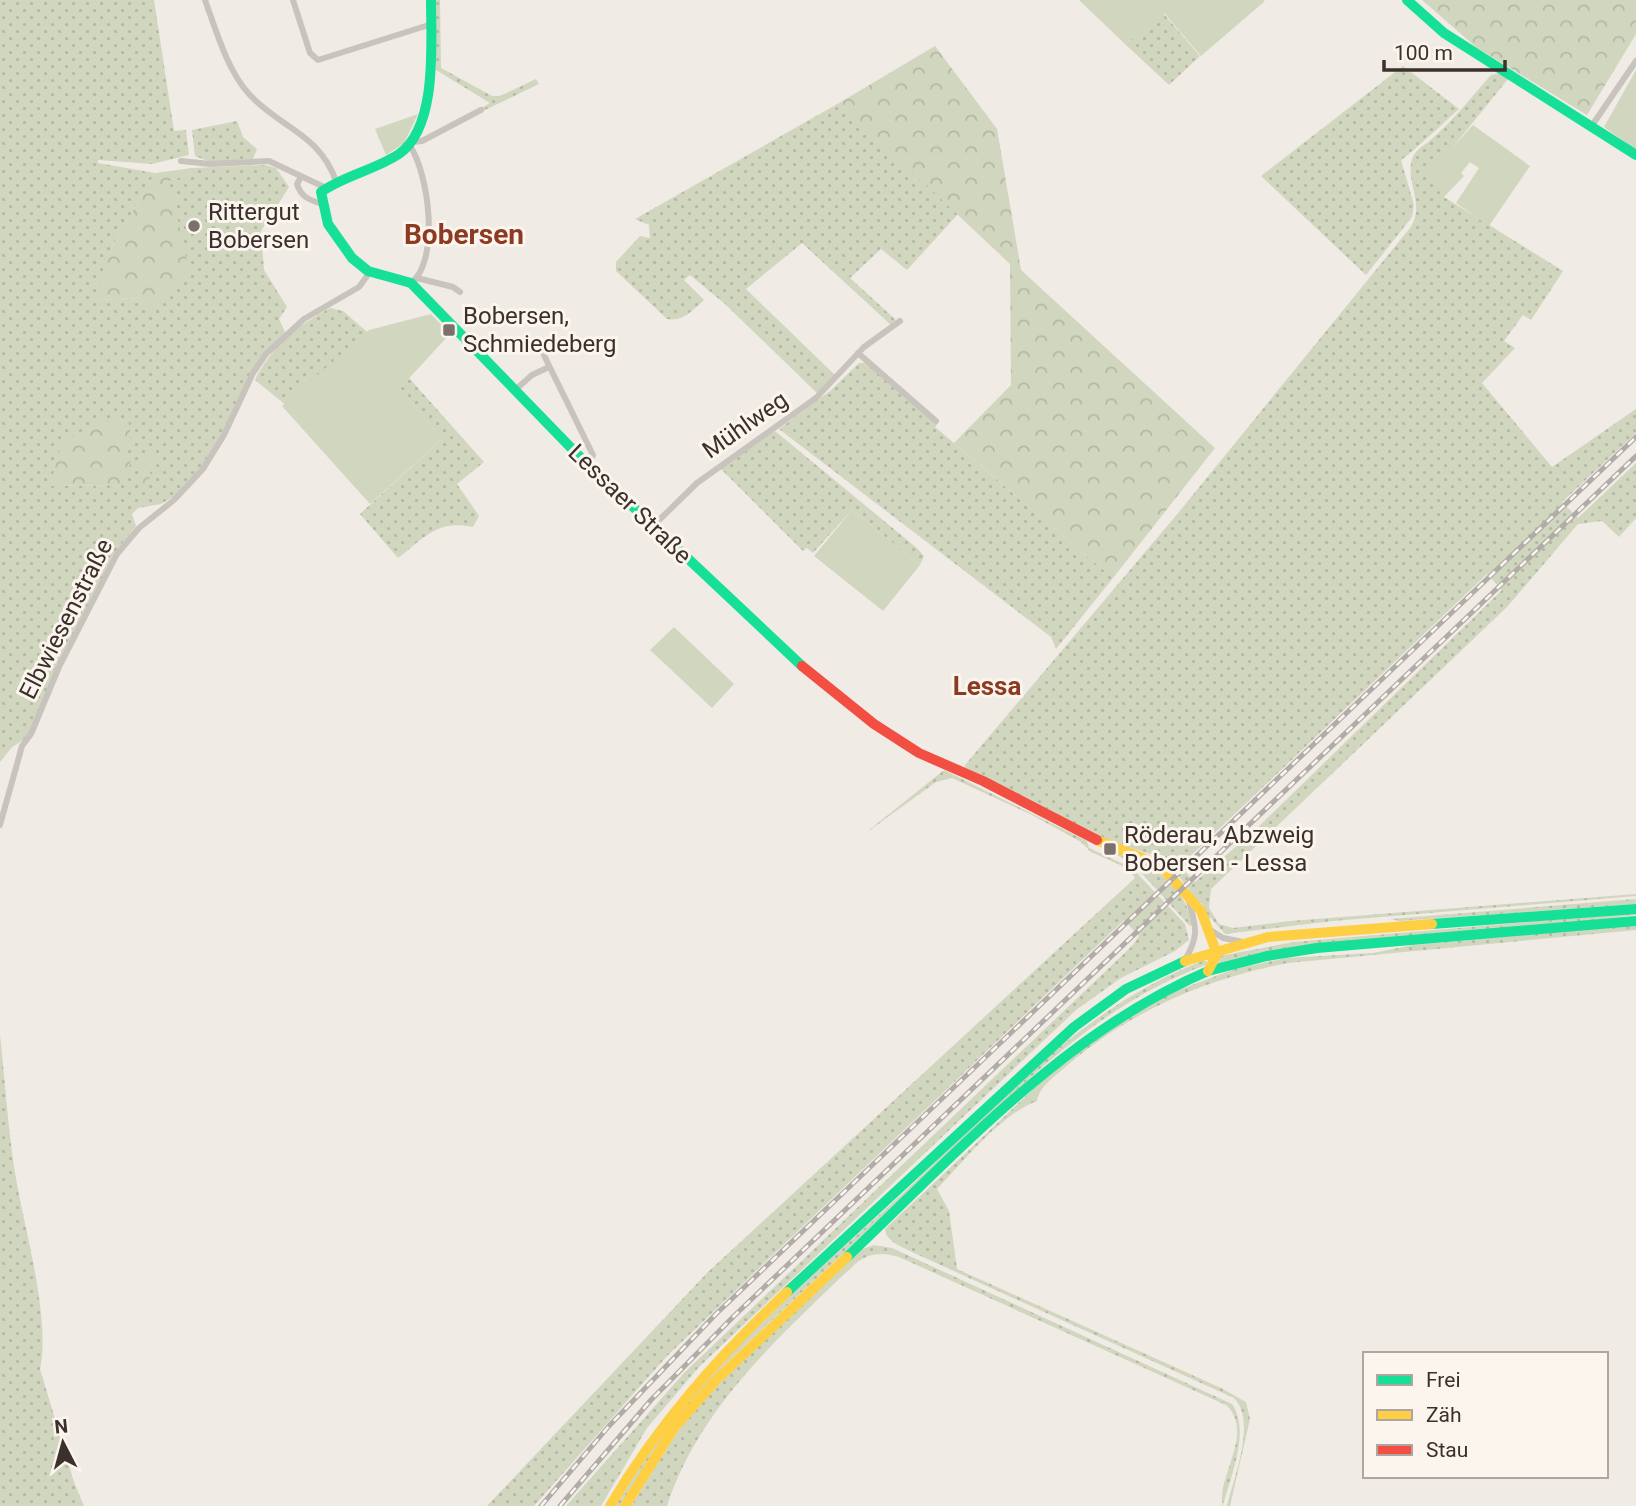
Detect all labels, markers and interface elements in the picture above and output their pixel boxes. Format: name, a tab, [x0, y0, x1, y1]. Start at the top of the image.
scale bar	[1384, 28, 1505, 72]
text: 100 m	[1394, 41, 1453, 65]
place label: Rittergut Bobersen	[208, 198, 309, 254]
marker: Rittergut Bobersen	[186, 218, 202, 234]
district label: Bobersen	[404, 218, 524, 251]
place label: Bobersen, Schmiedeberg	[463, 302, 617, 358]
marker: Bobersen, Schmiedeberg	[441, 322, 457, 338]
street label: Mühlweg	[697, 386, 793, 464]
street label: Lessaer Straße	[563, 438, 697, 570]
street label: Elbwiesenstraße	[14, 534, 118, 704]
district label: Lessa	[953, 671, 1021, 701]
place label: Röderau, Abzweig Bobersen - Lessa	[1124, 821, 1314, 877]
marker: Röderau, Abzweig Bobersen - Lessa	[1102, 841, 1118, 857]
legend	[1363, 1352, 1608, 1478]
text: Frei	[1426, 1368, 1461, 1392]
text: Zäh	[1426, 1403, 1462, 1427]
north arrow	[28, 1408, 98, 1478]
text: N	[53, 1414, 69, 1439]
text: Stau	[1426, 1438, 1468, 1462]

